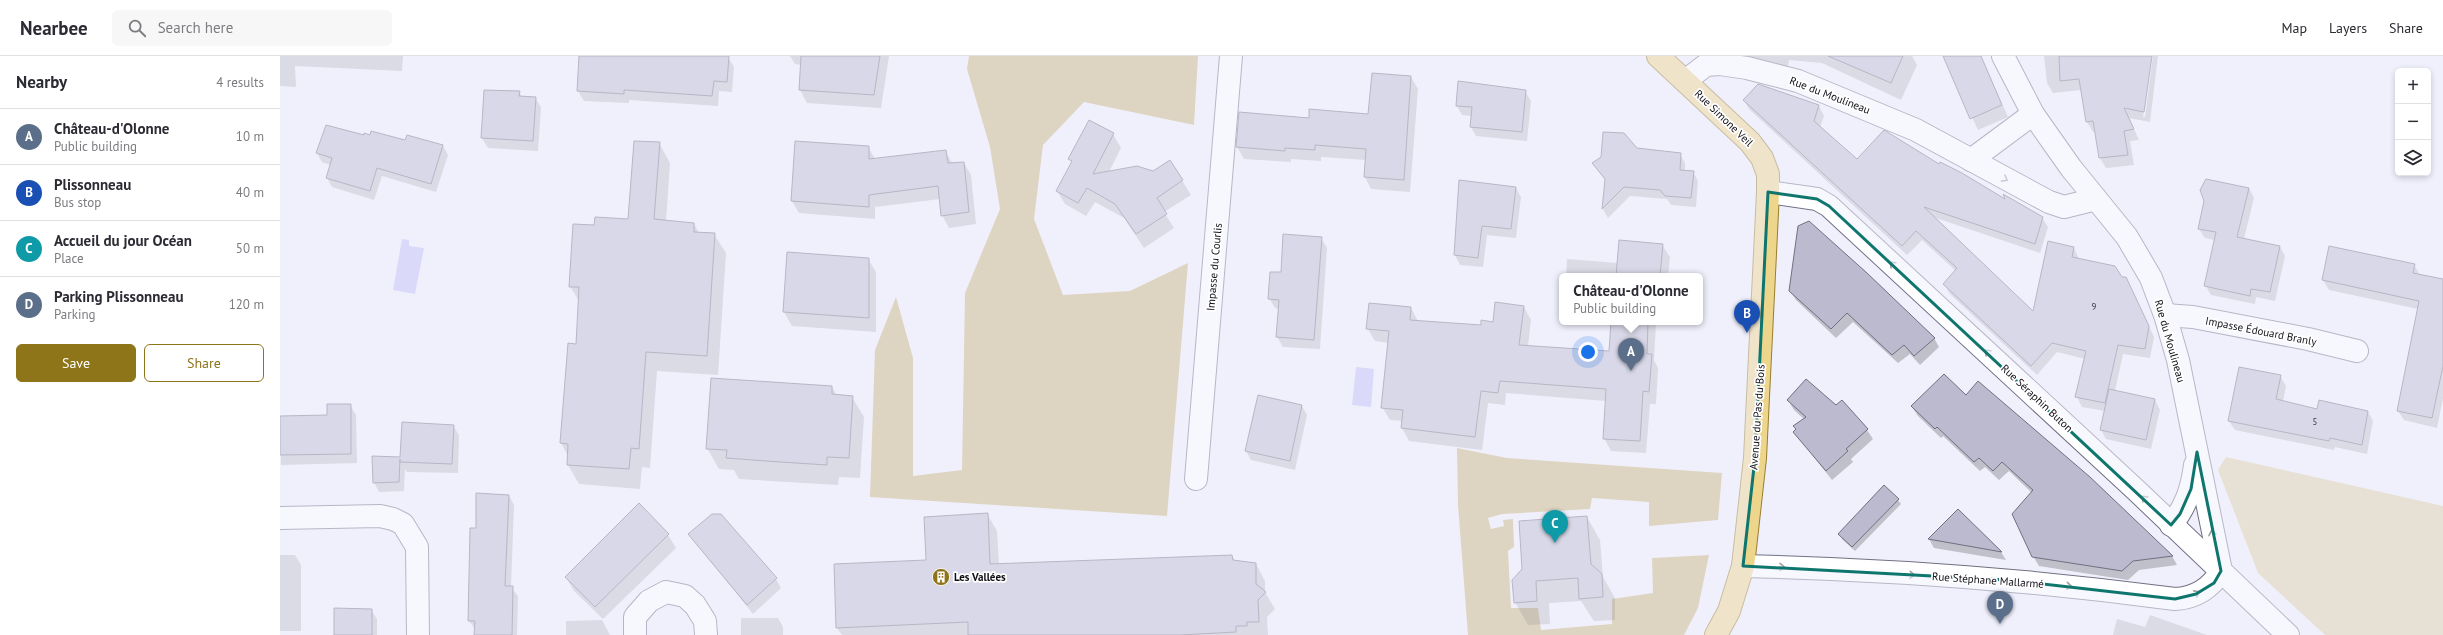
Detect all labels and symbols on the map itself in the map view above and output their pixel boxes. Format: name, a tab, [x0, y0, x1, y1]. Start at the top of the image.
street label: Rue du Moulineau	[1788, 73, 1872, 117]
street label: Rue Simone Veil	[1692, 87, 1757, 150]
one-way arrow	[2001, 175, 2008, 182]
street label: Impasse du Courlis	[1203, 222, 1225, 312]
one-way arrow	[1889, 262, 1896, 269]
street label: Rue du Moulineau	[2152, 298, 2189, 384]
pin: B	[1734, 300, 1760, 333]
house number: 9	[2092, 301, 2097, 312]
street label: Impasse Édouard Branly	[2204, 313, 2319, 349]
pin: A	[1618, 338, 1644, 371]
your location	[1578, 342, 1598, 362]
one-way arrow	[1984, 349, 1992, 357]
street label: Rue Séraphin Buton	[1998, 361, 2076, 435]
street label: Avenue du Pas du Bois	[1746, 364, 1768, 470]
house number: 5	[2313, 416, 2318, 427]
one-way arrow	[2141, 495, 2149, 503]
pin: C	[1542, 510, 1568, 543]
one-way arrow	[2208, 530, 2217, 536]
one-way arrow	[1779, 563, 1785, 571]
building icon: Les Vallées	[931, 567, 951, 587]
street label: Rue Stéphane Mallarmé	[1932, 569, 2045, 591]
place label: Les Vallées	[954, 570, 1006, 584]
one-way arrow	[1909, 570, 1915, 579]
one-way arrow	[2066, 581, 2072, 590]
one-way arrow	[2193, 590, 2200, 598]
pin: D	[1987, 591, 2013, 624]

